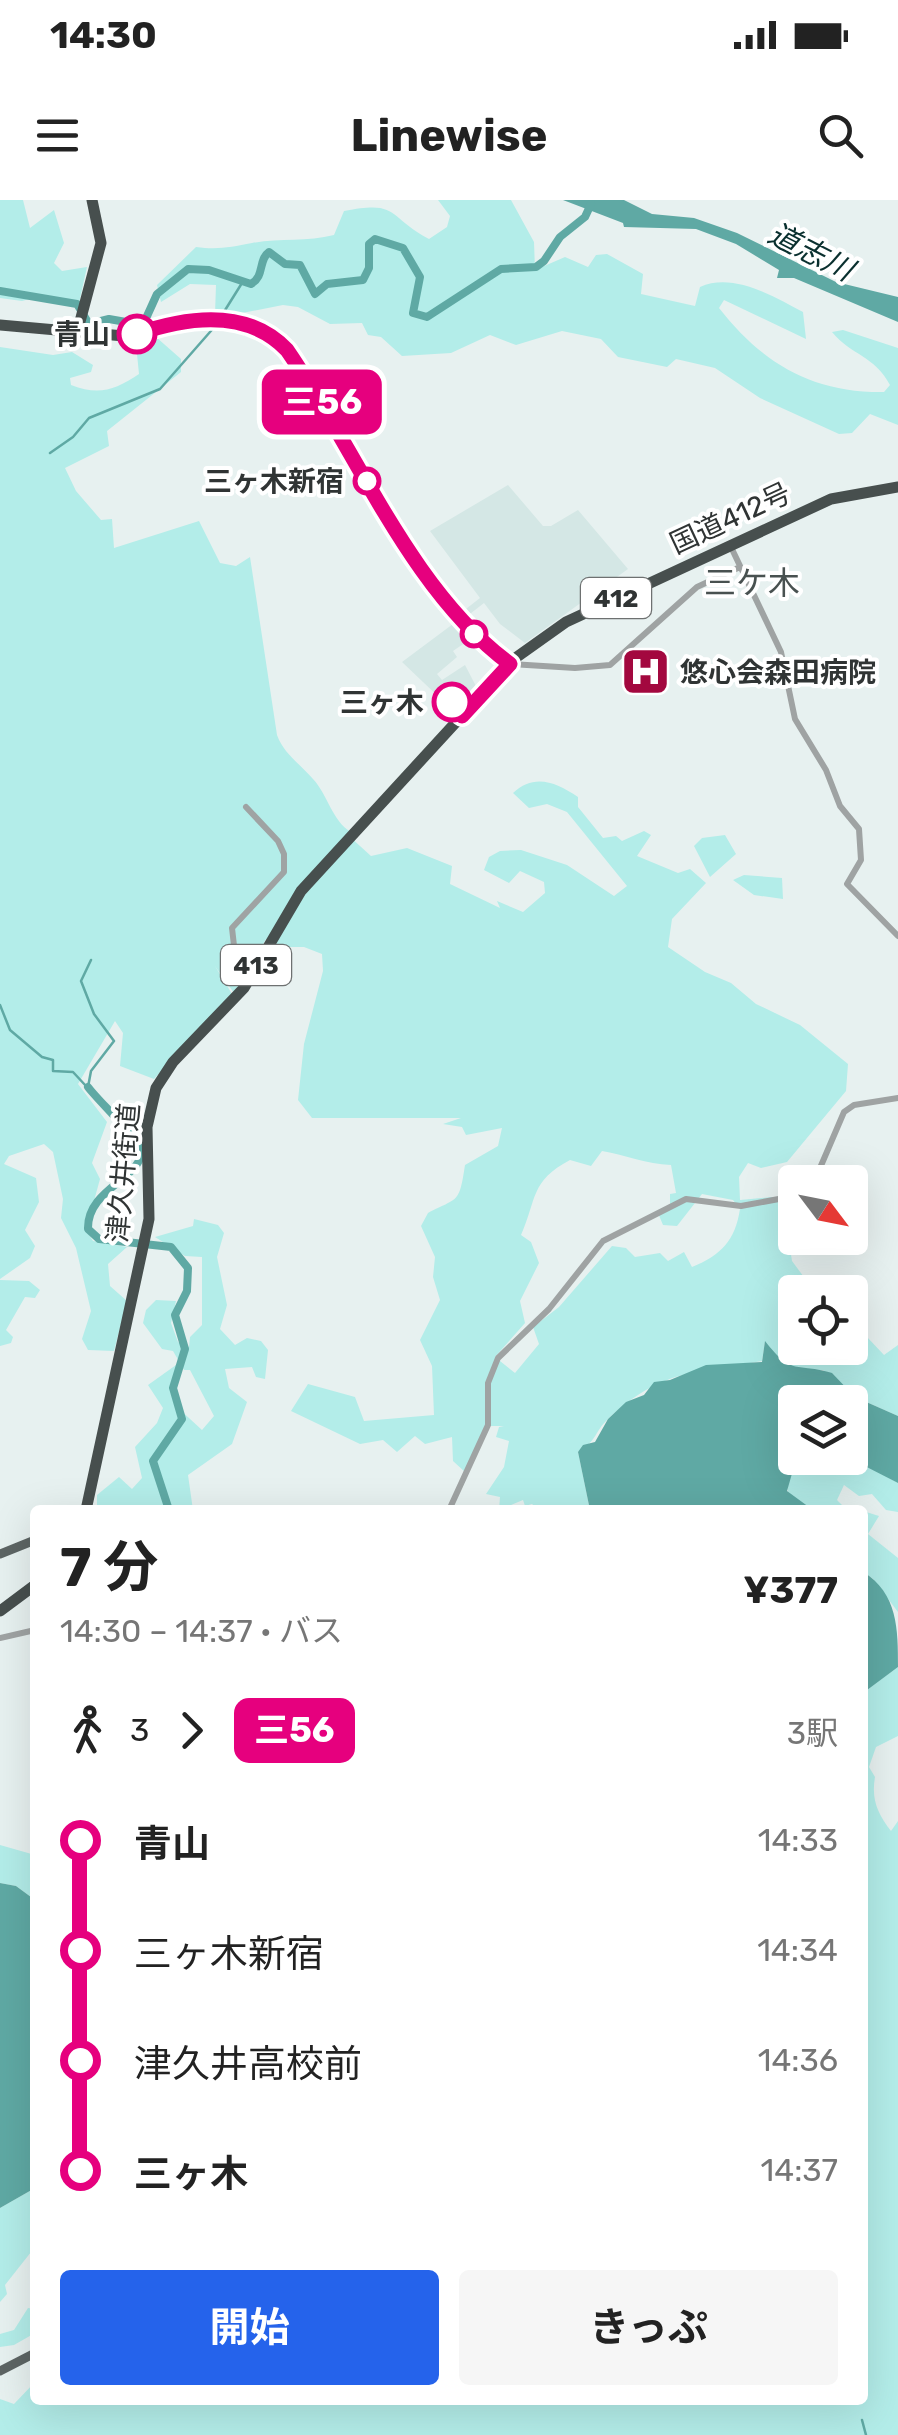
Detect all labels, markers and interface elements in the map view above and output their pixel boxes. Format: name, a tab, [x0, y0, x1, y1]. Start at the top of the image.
text: 14:30	[50, 12, 157, 58]
icon: menu	[30, 108, 85, 163]
icon: search	[813, 108, 868, 163]
text: Linewise	[351, 109, 547, 162]
water label: 道志川	[763, 216, 862, 290]
marker: 青山	[118, 315, 156, 353]
place label: 青山	[54, 318, 110, 351]
line badge: 三56	[264, 370, 380, 434]
text: 三56	[282, 381, 362, 423]
place label: 三ヶ木新宿	[204, 465, 344, 498]
marker: 三ヶ木新宿	[354, 468, 380, 494]
street label: 国道412号	[665, 476, 796, 561]
district label: 三ケ木	[704, 564, 800, 602]
road number: 412	[581, 578, 651, 618]
unlabelled marker	[461, 621, 487, 647]
hospital icon: 悠心会森田病院	[619, 646, 671, 698]
place label: 悠心会森田病院	[680, 656, 876, 689]
marker: 三ヶ木	[433, 683, 471, 721]
place label: 三ヶ木	[340, 686, 424, 719]
road number: 413	[221, 945, 291, 985]
street label: 津久井街道	[101, 1102, 146, 1244]
north arrow	[778, 1165, 868, 1255]
map controls	[778, 1165, 868, 1475]
button: locate	[778, 1275, 868, 1365]
button: layers	[778, 1385, 868, 1475]
text: 7 分	[60, 1535, 158, 1600]
text: ¥377	[743, 1567, 838, 1613]
text: 14:30 – 14:37 · バス	[60, 1612, 343, 1650]
icon: walk	[60, 1703, 115, 1758]
icon: forward	[164, 1703, 219, 1758]
text: 三56	[254, 1709, 335, 1751]
text: 3	[130, 1711, 149, 1749]
text: 3駅	[787, 1714, 838, 1752]
text: 青山	[134, 1821, 210, 1867]
text: 14:33	[758, 1821, 838, 1859]
text: 三ヶ木新宿	[134, 1931, 324, 1977]
text: 14:34	[757, 1931, 838, 1969]
text: 津久井高校前	[134, 2041, 362, 2087]
text: 14:36	[758, 2041, 838, 2079]
text: 三ヶ木	[134, 2151, 248, 2197]
text: 14:37	[761, 2151, 838, 2189]
button: 開始	[60, 2270, 439, 2385]
button: きっぷ	[459, 2270, 838, 2385]

